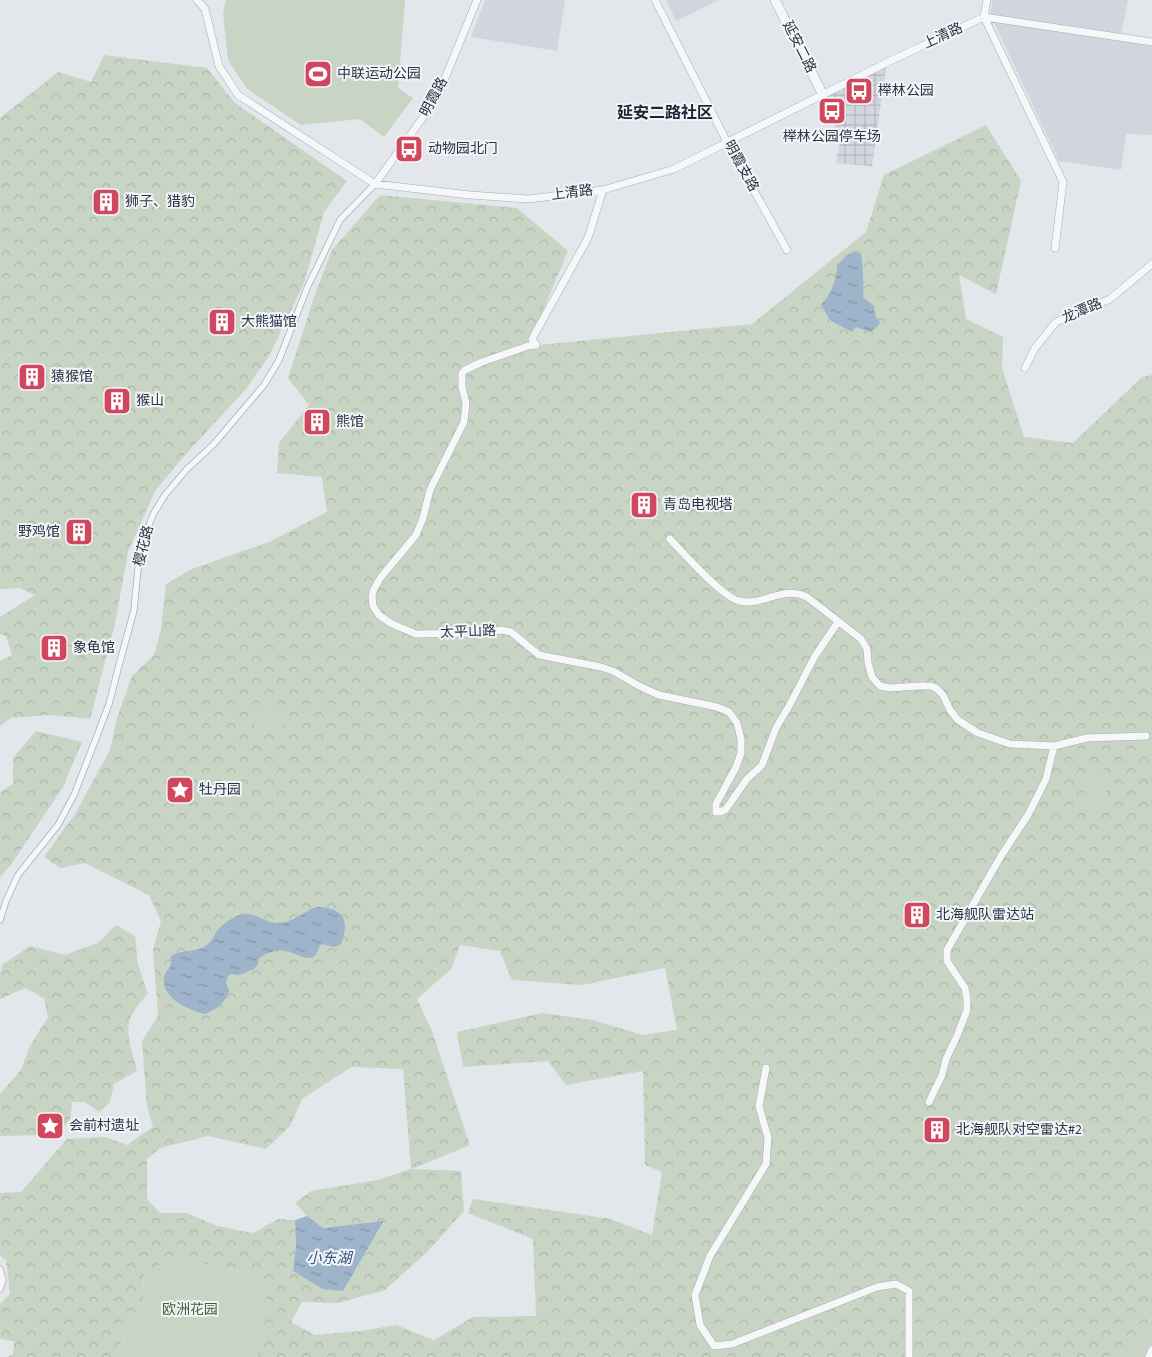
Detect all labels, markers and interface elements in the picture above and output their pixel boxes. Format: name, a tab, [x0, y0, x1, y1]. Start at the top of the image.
street label: 延安二路	[777, 18, 821, 76]
street label: 上清路	[920, 18, 966, 54]
sports icon: 中联运动公园	[303, 59, 333, 89]
place label: 中联运动公园	[337, 64, 421, 84]
street label: 明霞路	[415, 74, 453, 120]
bus stop icon: 榉林公园	[844, 76, 874, 106]
place label: 榉林公园	[878, 81, 934, 101]
bus stop icon: 榉林公园停车场	[817, 96, 847, 126]
district label: 延安二路社区	[617, 102, 713, 124]
place label: 榉林公园停车场	[783, 127, 881, 147]
bus stop icon: 动物园北门	[394, 134, 424, 164]
street label: 明霞支路	[719, 137, 763, 195]
place label: 动物园北门	[428, 139, 498, 159]
street label: 上清路	[550, 181, 594, 205]
building icon: 狮子、猎豹	[91, 187, 121, 217]
place label: 狮子、猎豹	[125, 192, 195, 212]
street label: 龙潭路	[1059, 294, 1105, 328]
building icon: 大熊猫馆	[207, 307, 237, 337]
place label: 大熊猫馆	[241, 312, 297, 332]
building icon: 猿猴馆	[17, 362, 47, 392]
place label: 猿猴馆	[51, 367, 93, 387]
building icon: 猴山	[102, 386, 132, 416]
place label: 猴山	[136, 391, 164, 411]
building icon: 熊馆	[302, 407, 332, 437]
place label: 熊馆	[336, 412, 364, 432]
building icon: 青岛电视塔	[629, 490, 659, 520]
place label: 青岛电视塔	[663, 495, 733, 515]
building icon: 野鸡馆	[64, 517, 94, 547]
place label: 野鸡馆	[18, 522, 60, 542]
street label: 樱花路	[129, 523, 159, 569]
street label: 太平山路	[440, 621, 496, 643]
building icon: 象龟馆	[39, 633, 69, 663]
place label: 象龟馆	[73, 638, 115, 658]
place icon: 牡丹园	[165, 775, 195, 805]
place label: 牡丹园	[199, 780, 241, 800]
building icon: 北海舰队雷达站	[902, 900, 932, 930]
place label: 北海舰队雷达站	[936, 905, 1034, 925]
place icon: 会前村遗址	[35, 1111, 65, 1141]
building icon: 北海舰队对空雷达#2	[922, 1115, 952, 1145]
place label: 会前村遗址	[69, 1116, 139, 1136]
place label: 北海舰队对空雷达#2	[956, 1120, 1082, 1140]
water label: 小东湖	[306, 1248, 353, 1269]
park label: 欧洲花园	[162, 1300, 218, 1320]

